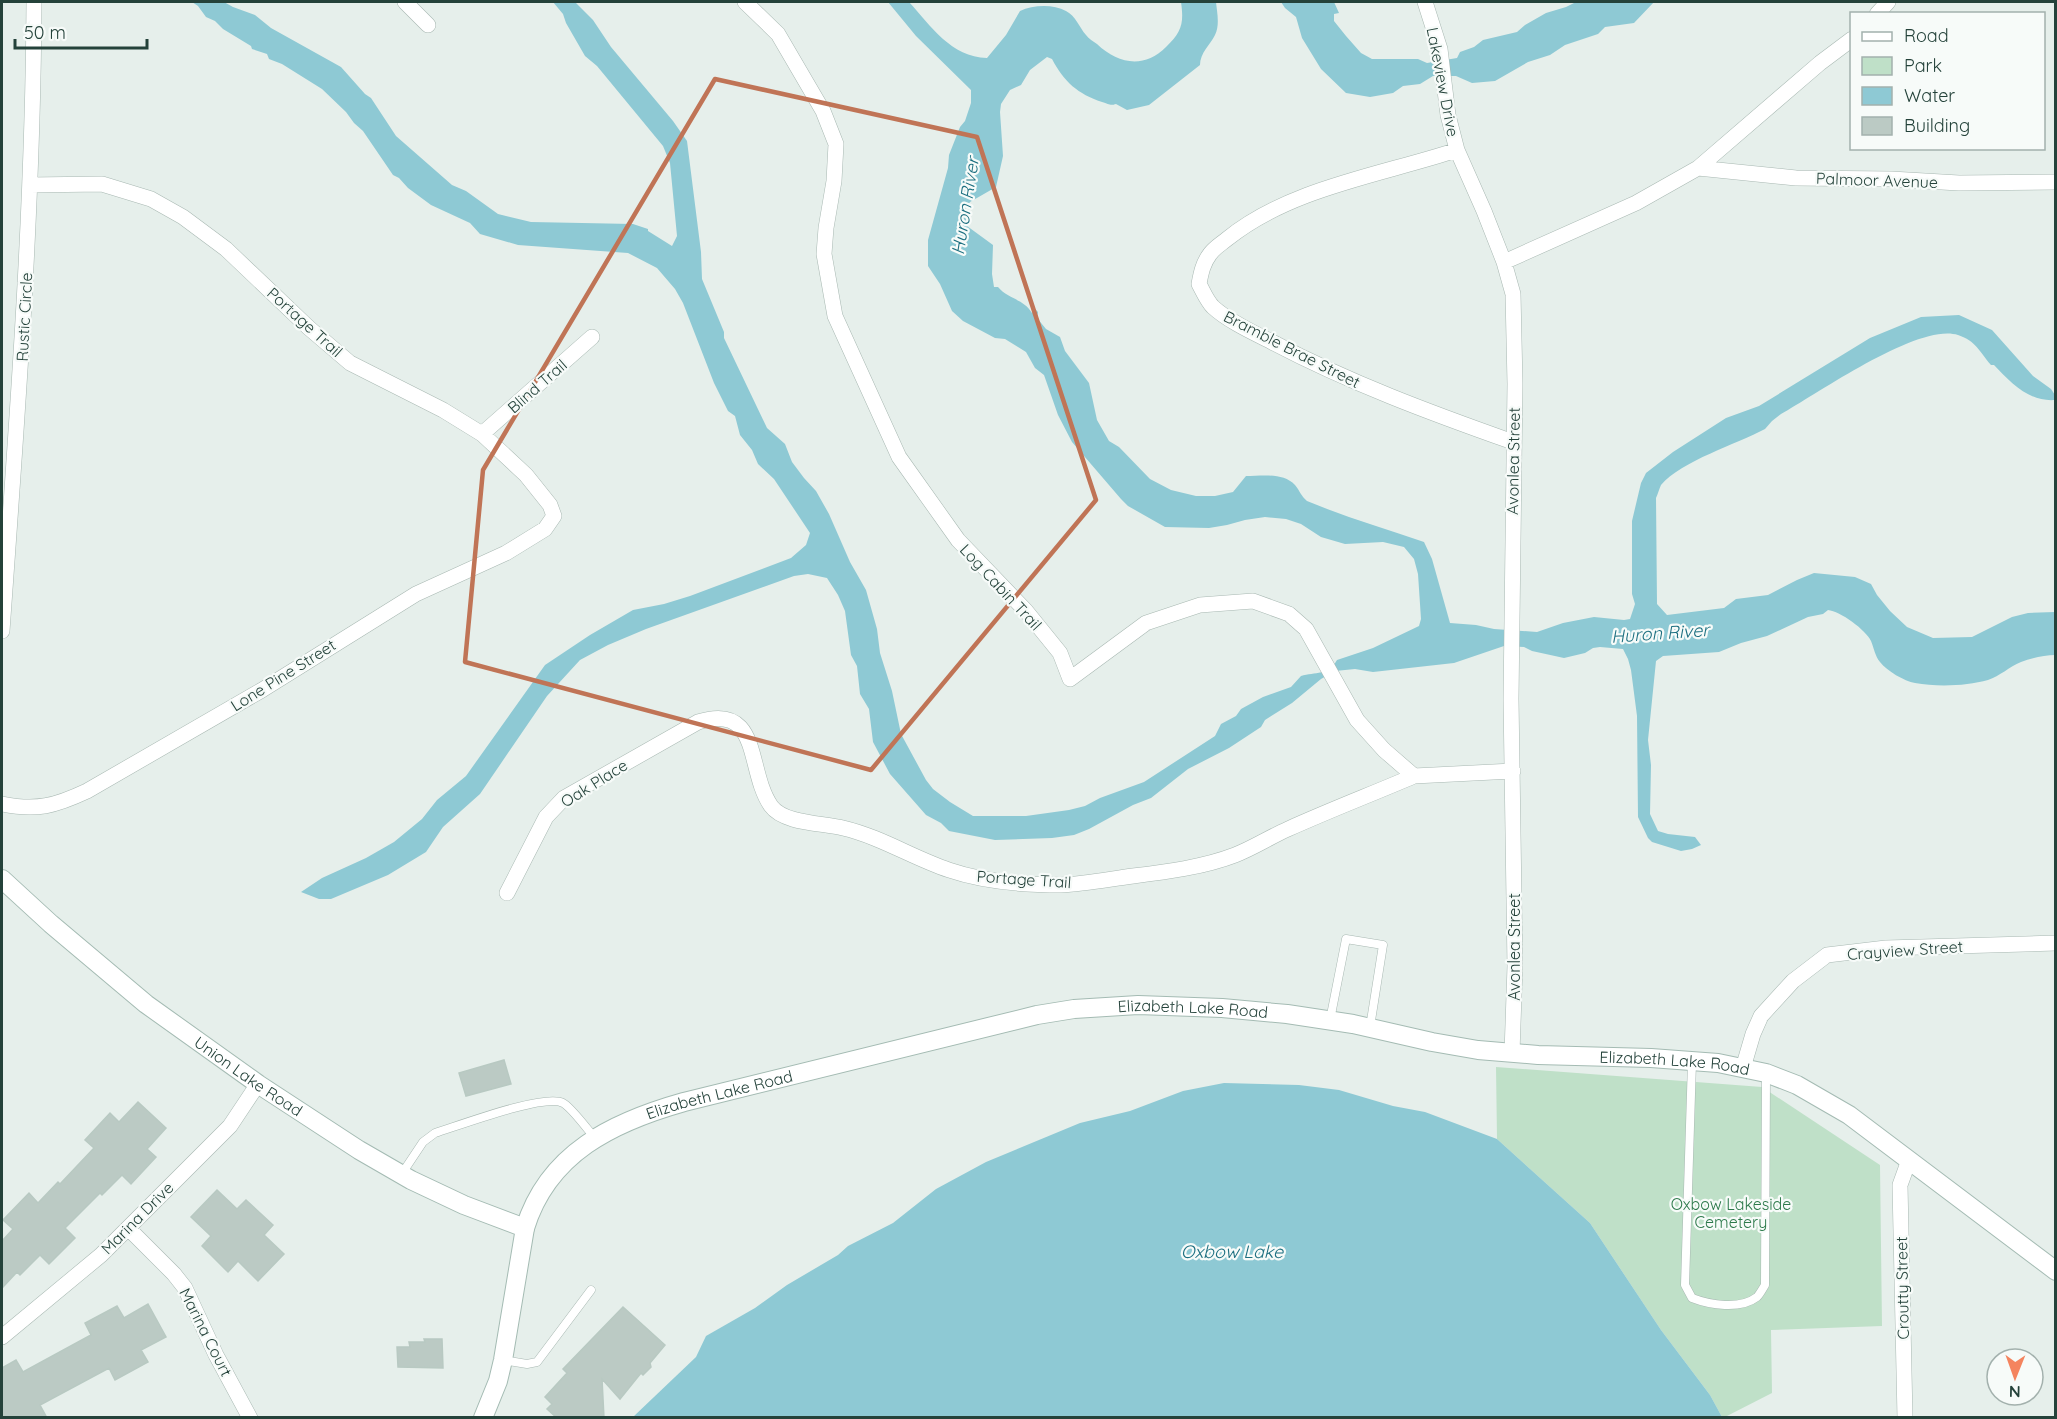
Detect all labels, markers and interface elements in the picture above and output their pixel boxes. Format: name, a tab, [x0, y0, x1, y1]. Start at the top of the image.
scale bar	[15, 12, 147, 50]
legend	[1850, 12, 2045, 150]
text: 50 m	[24, 21, 66, 44]
text: Road	[1904, 24, 1949, 47]
street label: Lakeview Drive	[1423, 26, 1463, 138]
text: Park	[1904, 54, 1942, 77]
text: Water	[1904, 84, 1955, 107]
text: Building	[1904, 114, 1970, 137]
water label: Huron River	[946, 154, 984, 256]
street label: Palmoor Avenue	[1816, 168, 1938, 192]
street label: Rustic Circle	[12, 272, 36, 362]
street label: Portage Trail	[263, 283, 347, 361]
street label: Bramble Brae Street	[1220, 306, 1364, 392]
street label: Blind Trail	[503, 355, 571, 417]
street label: Avonlea Street	[1502, 407, 1524, 515]
street label: Log Cabin Trail	[956, 540, 1046, 634]
water label: Huron River	[1610, 618, 1712, 648]
street label: Lone Pine Street	[227, 635, 339, 715]
street label: Oak Place	[557, 755, 631, 811]
street label: Portage Trail	[976, 866, 1072, 892]
street label: Avonlea Street	[1504, 893, 1524, 1001]
street label: Crayview Street	[1846, 936, 1964, 964]
street label: Elizabeth Lake Road	[1117, 995, 1269, 1022]
street label: Union Lake Road	[190, 1032, 306, 1120]
street label: Elizabeth Lake Road	[1599, 1047, 1751, 1079]
street label: Elizabeth Lake Road	[643, 1066, 795, 1123]
street label: Marina Drive	[97, 1178, 177, 1258]
park label: Oxbow Lakeside Cemetery	[1671, 1194, 1791, 1232]
street label: Croutty Street	[1891, 1236, 1913, 1340]
water label: Oxbow Lake	[1181, 1240, 1284, 1263]
street label: Marina Court	[175, 1284, 237, 1380]
north arrow	[1985, 1347, 2045, 1407]
text: N	[2009, 1382, 2021, 1402]

